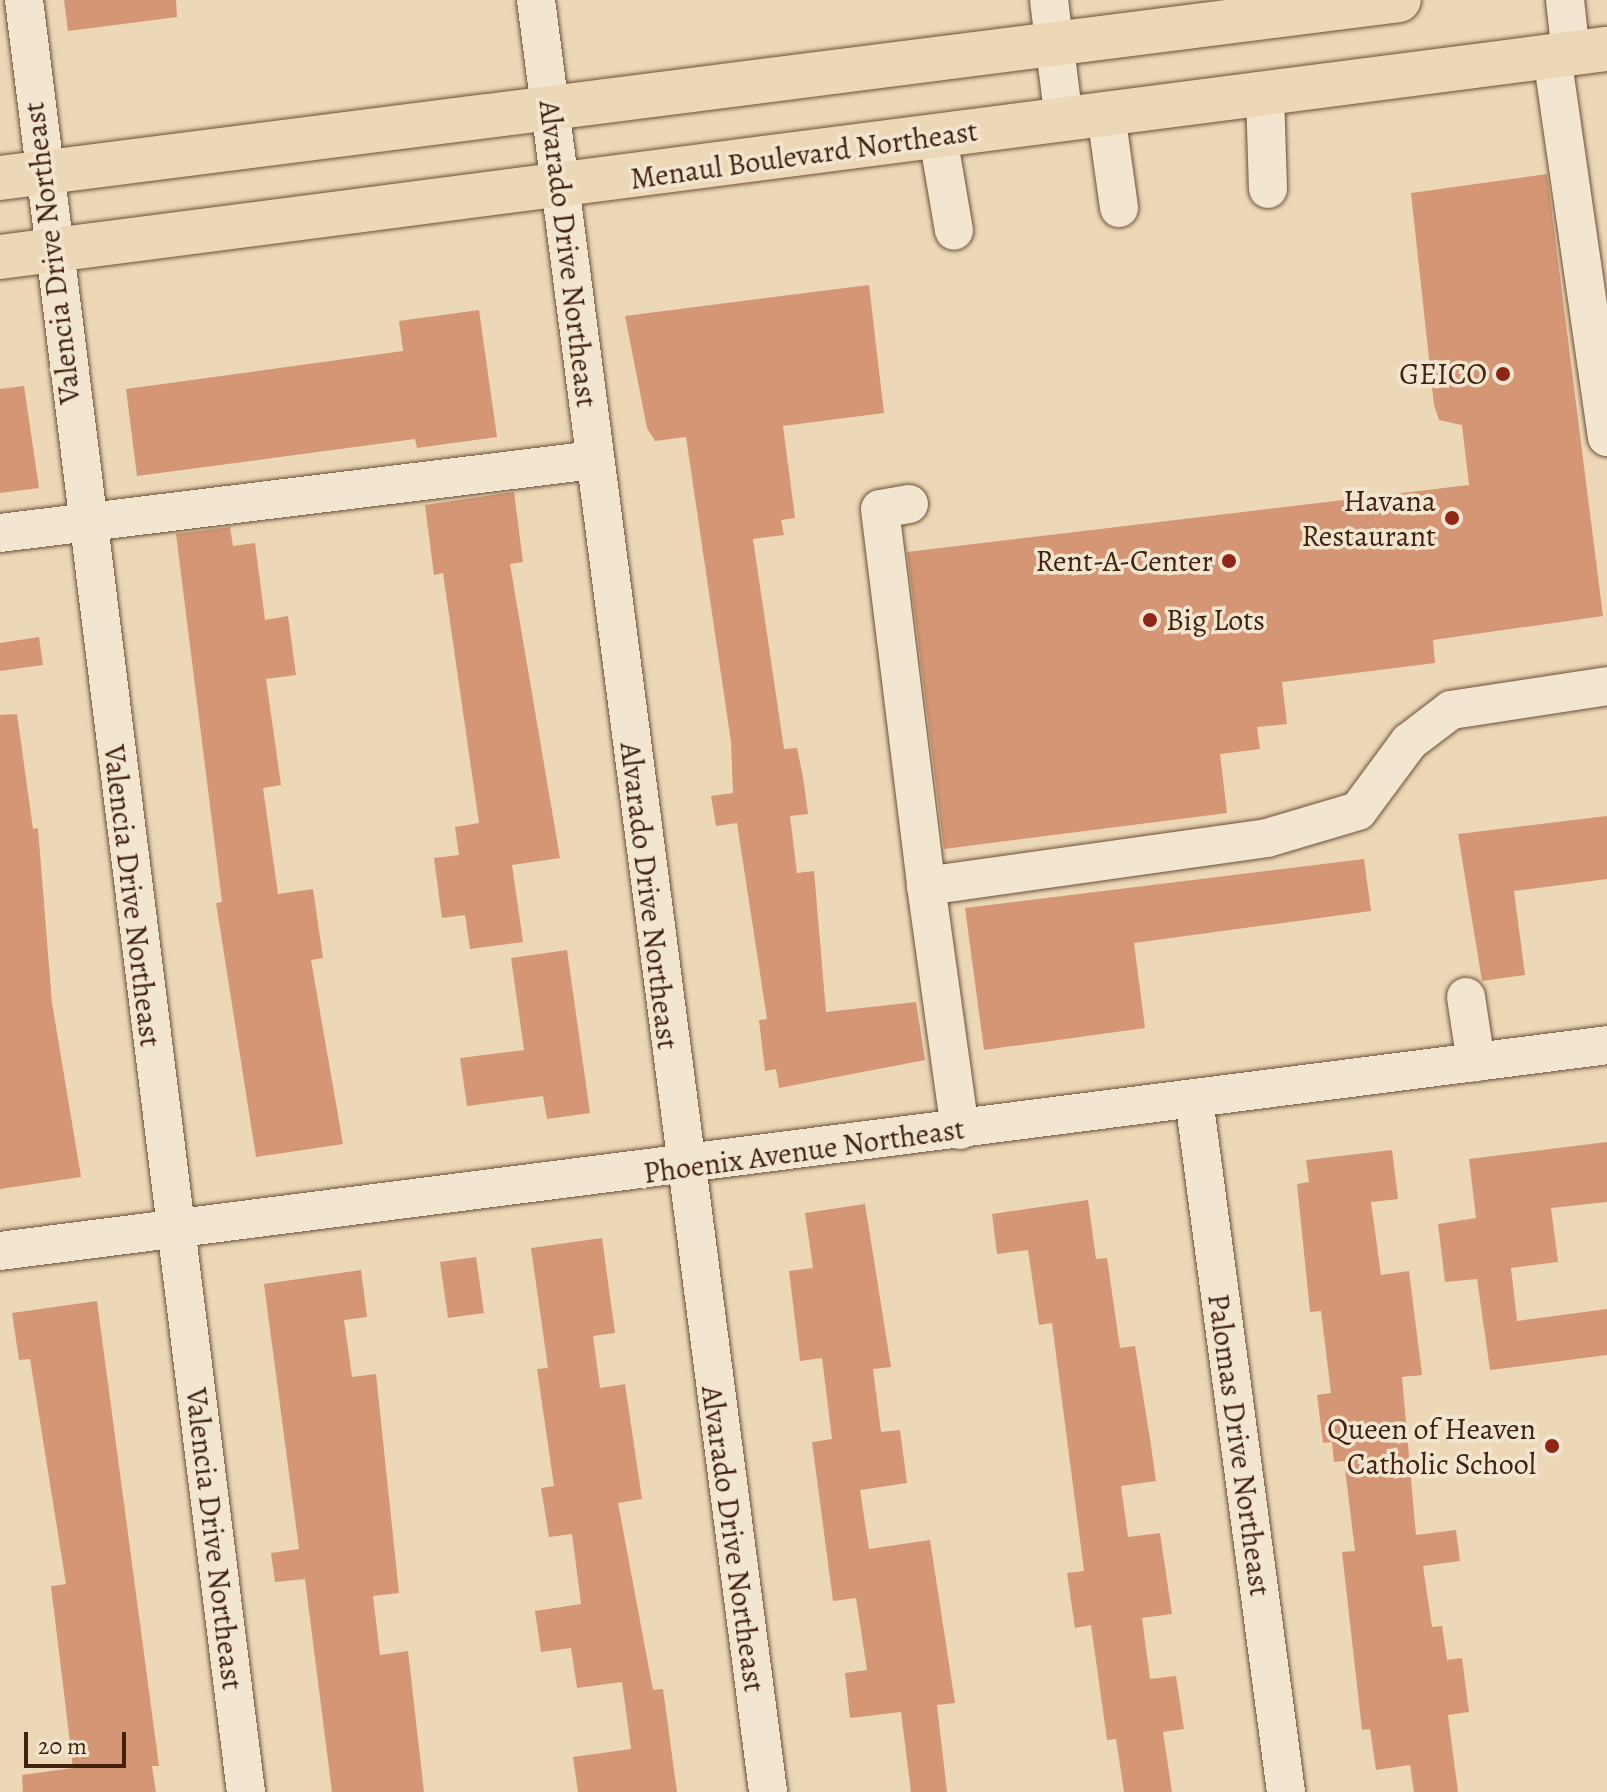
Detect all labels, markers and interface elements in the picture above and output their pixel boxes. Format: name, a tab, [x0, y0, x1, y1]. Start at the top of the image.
street label: Alvarado Drive Northeast	[531, 98, 605, 410]
street label: Valencia Drive Northeast	[16, 100, 88, 406]
street label: Menaul Boulevard Northeast	[628, 113, 980, 197]
place label: GEICO	[1399, 356, 1487, 392]
marker: GEICO	[1494, 365, 1512, 383]
place label: Havana Restaurant	[1301, 483, 1436, 554]
marker: Havana Restaurant	[1443, 509, 1461, 527]
place label: Rent-A-Center	[1036, 543, 1213, 579]
marker: Rent-A-Center	[1220, 552, 1238, 570]
place label: Big Lots	[1166, 602, 1265, 638]
marker: Big Lots	[1141, 611, 1159, 629]
street label: Alvarado Drive Northeast	[612, 740, 686, 1052]
street label: Valencia Drive Northeast	[96, 743, 168, 1049]
street label: Phoenix Avenue Northeast	[641, 1111, 967, 1191]
street label: Palomas Drive Northeast	[1200, 1291, 1278, 1599]
street label: Alvarado Drive Northeast	[694, 1383, 772, 1695]
street label: Valencia Drive Northeast	[178, 1386, 250, 1692]
place label: Queen of Heaven Catholic School	[1327, 1411, 1536, 1482]
marker: Queen of Heaven Catholic School	[1543, 1437, 1561, 1455]
scale bar	[28, 1716, 130, 1766]
text: 20 m	[38, 1730, 87, 1762]

